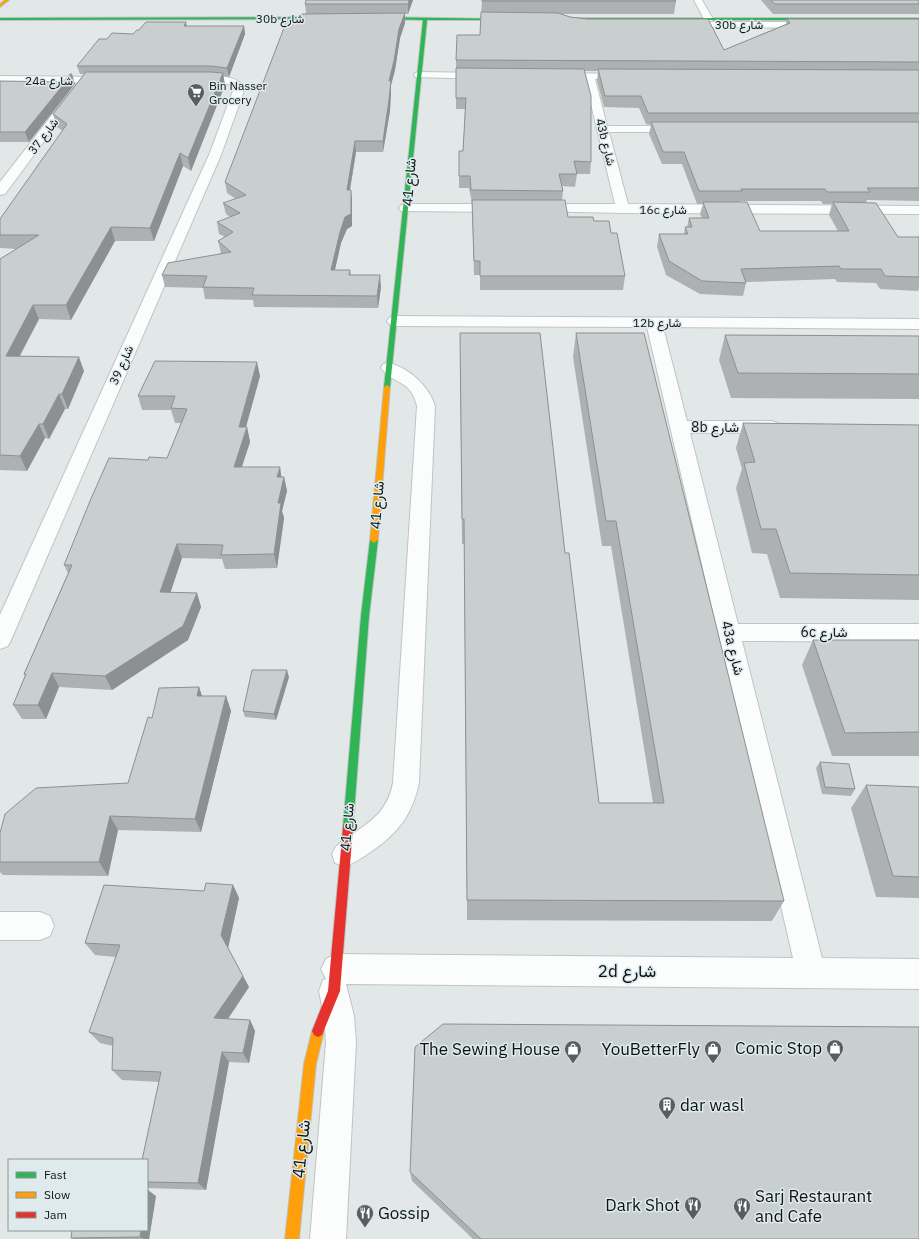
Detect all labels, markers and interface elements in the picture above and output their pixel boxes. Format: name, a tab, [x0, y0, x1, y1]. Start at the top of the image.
street label: 30b شارع	[256, 11, 304, 28]
street label: 30b شارع	[715, 17, 763, 34]
street label: 24a شارع	[25, 73, 73, 90]
place label: Bin Nasser Grocery	[209, 78, 268, 107]
supermarket icon: Bin Nasser Grocery	[186, 82, 206, 107]
street label: شارع 37	[25, 115, 63, 158]
street label: 43b شارع	[591, 117, 619, 168]
street label: شارع 41	[398, 157, 422, 207]
street label: 16c شارع	[639, 202, 687, 219]
street label: 12b شارع	[633, 315, 681, 332]
street label: شارع 39	[106, 343, 138, 388]
street label: 8b شارع	[691, 418, 739, 438]
street label: شارع 41	[366, 480, 390, 530]
street label: 43a شارع	[716, 619, 748, 678]
street label: 6c شارع	[801, 623, 847, 643]
street label: شارع 41	[336, 802, 360, 852]
street label: 2d شارع	[598, 960, 656, 983]
place label: Comic Stop	[735, 1037, 822, 1059]
place label: The Sewing House	[419, 1038, 560, 1060]
place label: YouBetterFly	[601, 1038, 701, 1060]
shop icon: Comic Stop	[825, 1038, 845, 1063]
shop icon: The Sewing House	[563, 1039, 583, 1064]
shop icon: YouBetterFly	[703, 1039, 723, 1064]
place label: dar wasl	[680, 1094, 744, 1116]
building icon: dar wasl	[657, 1095, 677, 1120]
street label: شارع 41	[287, 1119, 316, 1179]
legend	[8, 1159, 148, 1231]
text: Fast	[44, 1167, 67, 1182]
place label: Sarj Restaurant and Cafe	[755, 1185, 872, 1227]
text: Slow	[44, 1187, 70, 1202]
place label: Dark Shot	[605, 1194, 680, 1216]
restaurant icon: Dark Shot	[683, 1195, 703, 1220]
restaurant icon: Sarj Restaurant and Cafe	[732, 1196, 752, 1221]
place label: Gossip	[378, 1202, 430, 1224]
restaurant icon: Gossip	[355, 1203, 375, 1228]
text: Jam	[44, 1207, 67, 1222]

